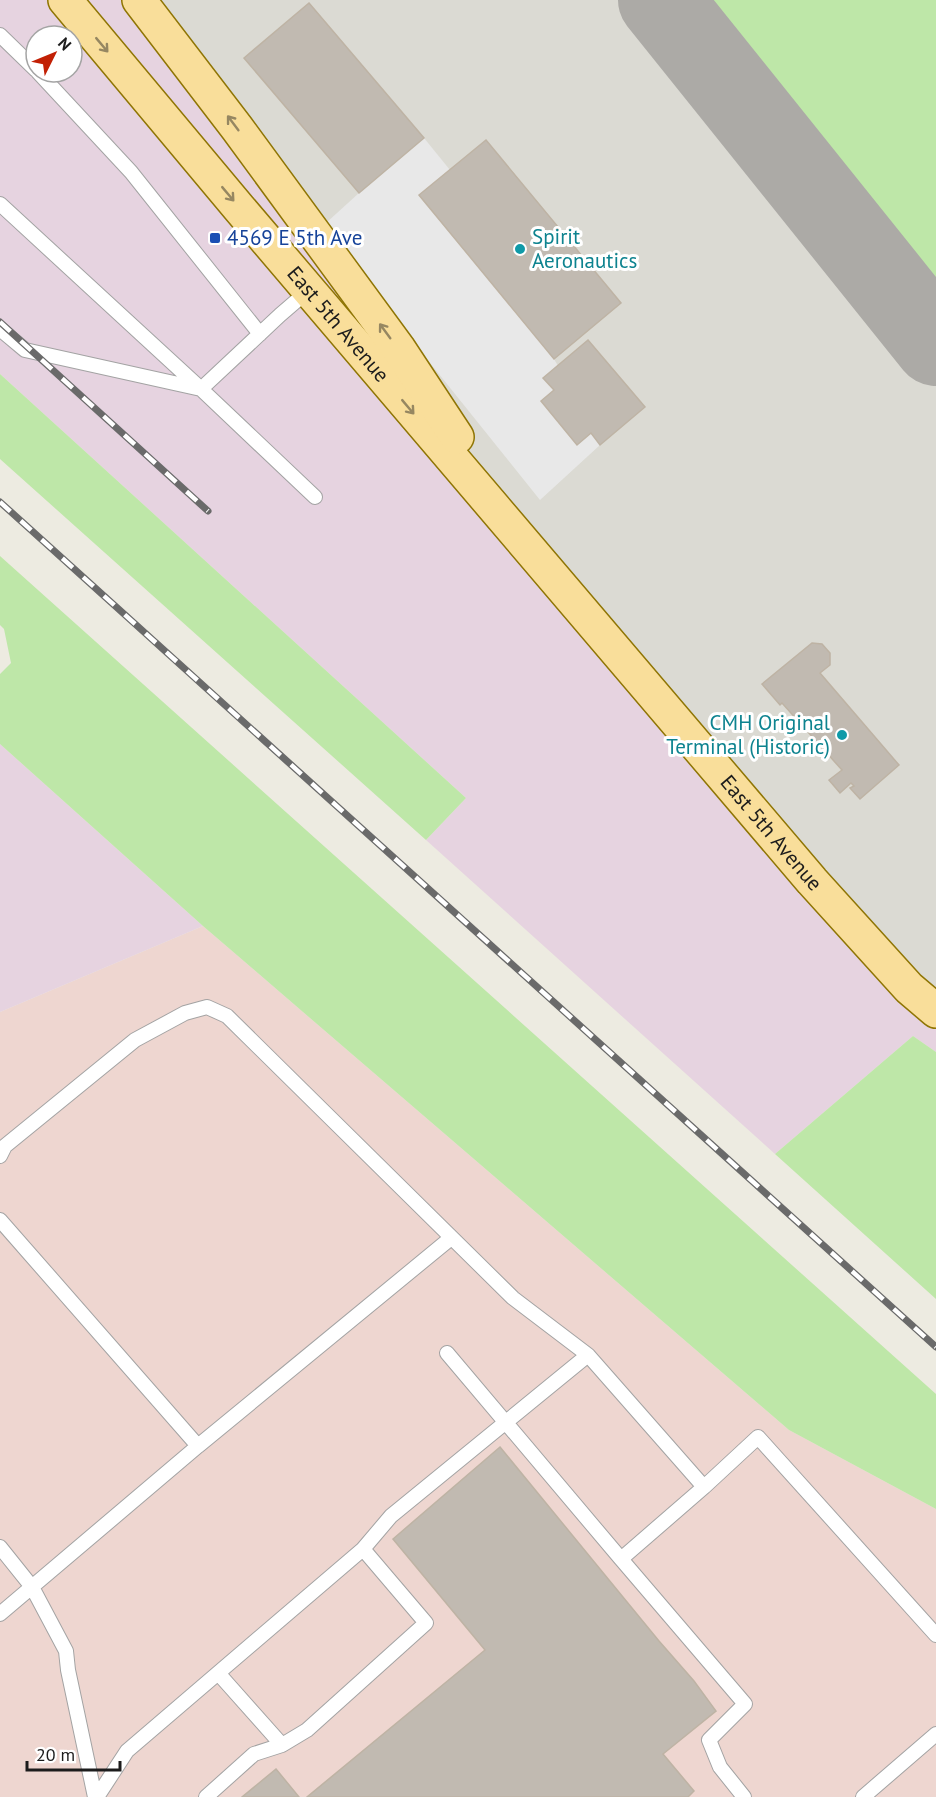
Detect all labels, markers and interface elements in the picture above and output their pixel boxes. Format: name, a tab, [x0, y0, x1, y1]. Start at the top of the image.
north arrow	[24, 24, 84, 84]
text: N	[54, 33, 76, 54]
one-way arrow	[96, 37, 109, 53]
one-way arrow	[226, 115, 239, 131]
one-way arrow	[221, 186, 234, 202]
place label: Spirit Aeronautics	[532, 223, 637, 274]
place label: 4569 E 5th Ave	[227, 224, 362, 251]
marker: 4569 E 5th Ave	[208, 231, 222, 245]
marker: Spirit Aeronautics	[513, 242, 527, 256]
street label: East 5th Avenue	[282, 260, 395, 388]
one-way arrow	[379, 323, 392, 339]
one-way arrow	[401, 399, 415, 414]
place label: CMH Original Terminal (Historic)	[666, 709, 830, 760]
marker: CMH Original Terminal (Historic)	[835, 728, 849, 742]
street label: East 5th Avenue	[715, 769, 828, 896]
scale bar	[27, 1734, 120, 1772]
text: 20 m	[36, 1743, 75, 1766]

